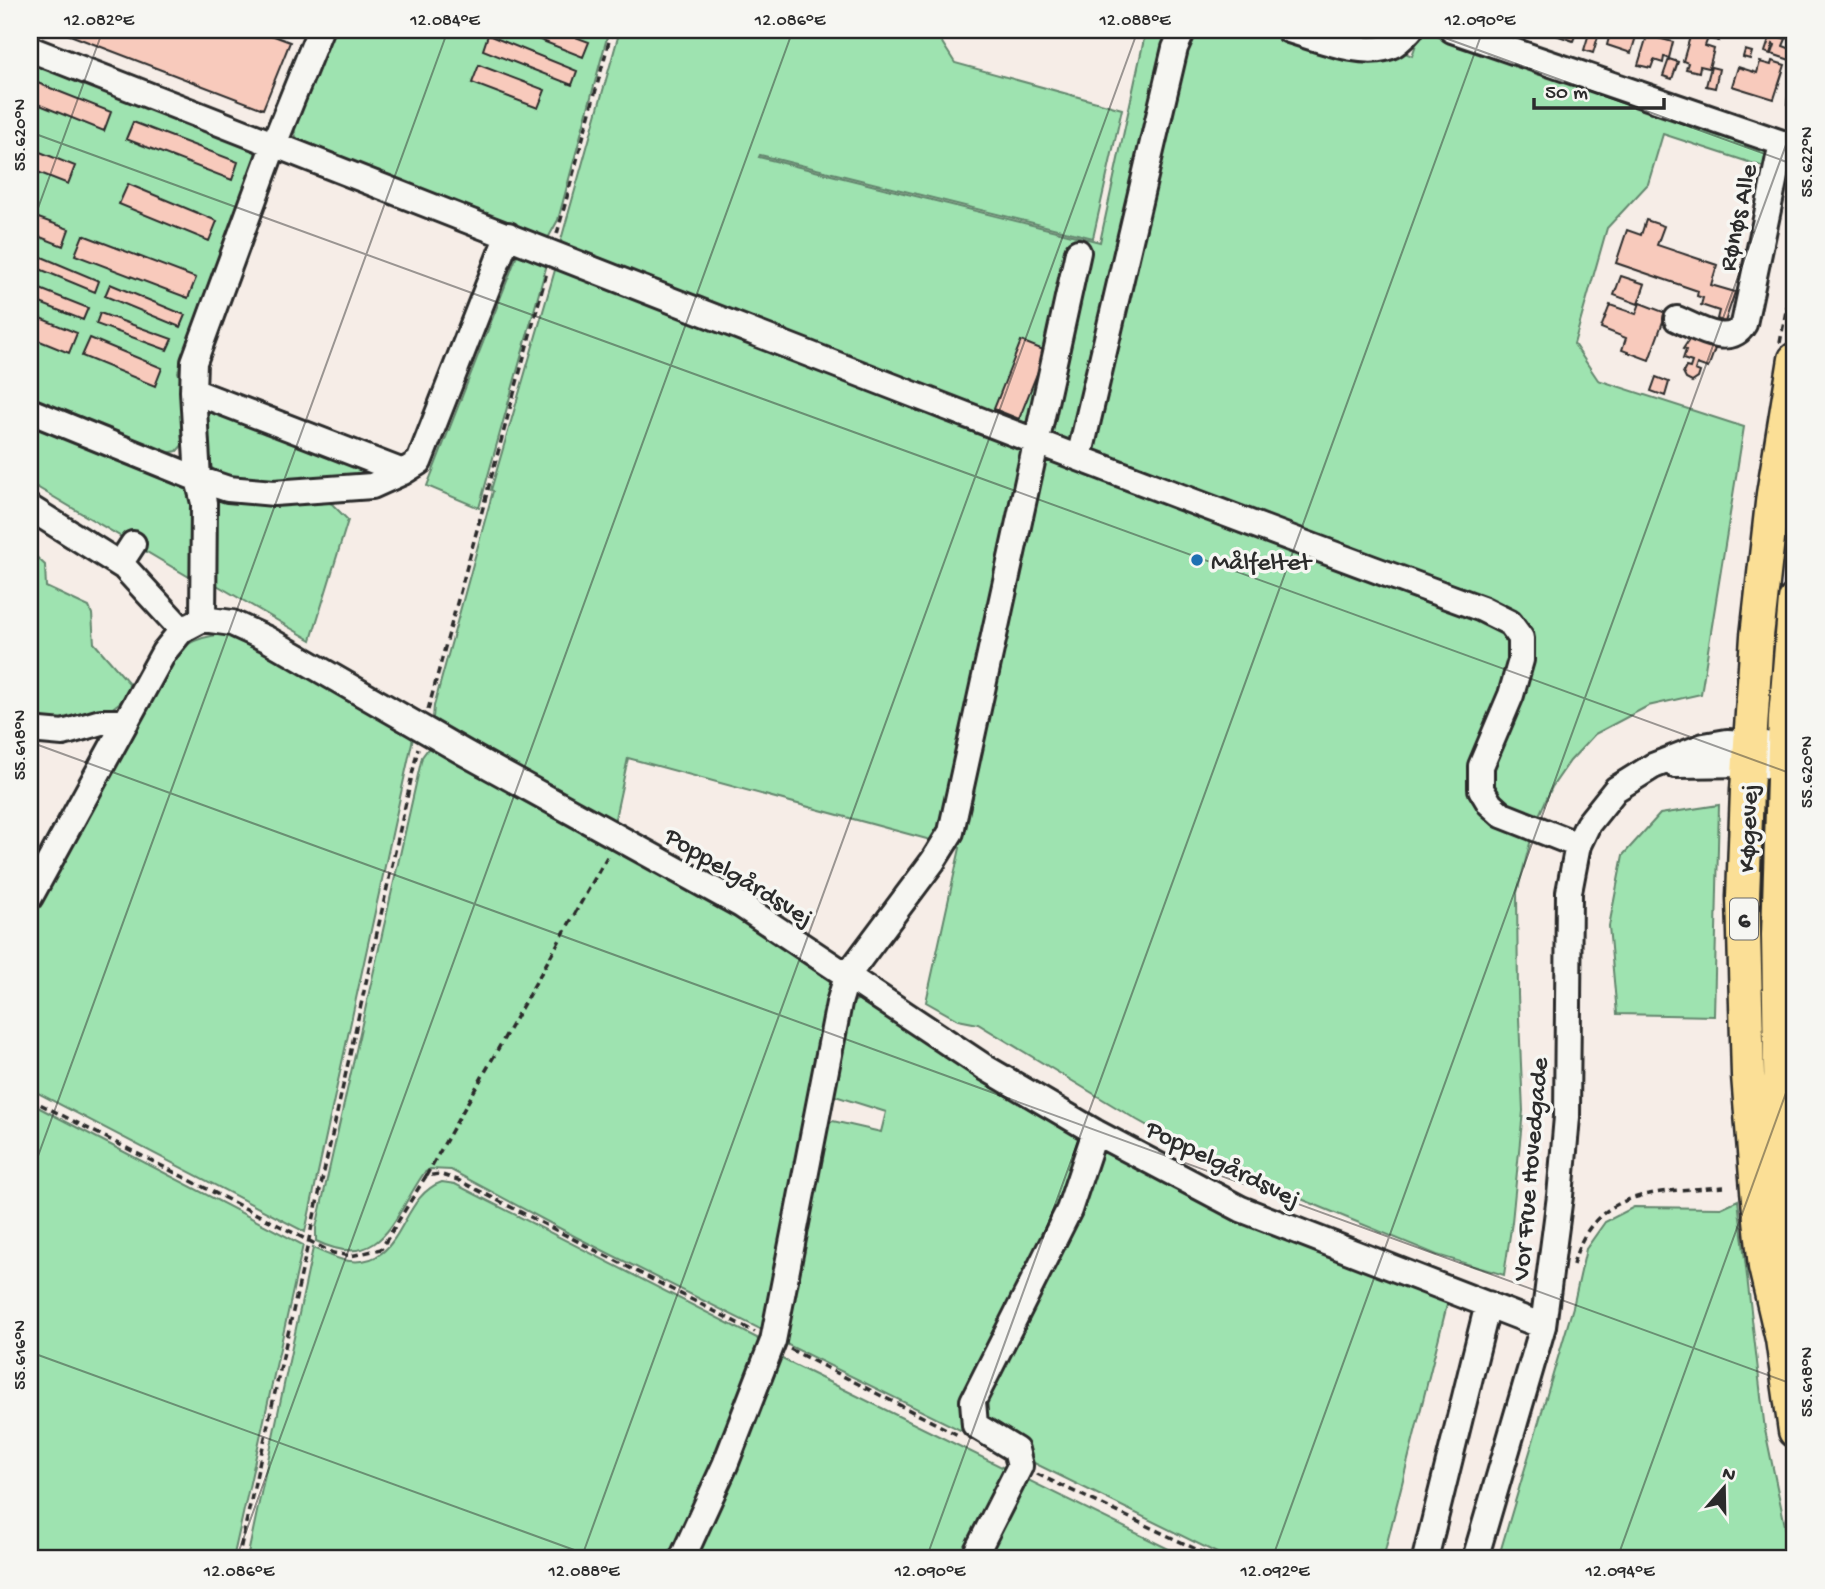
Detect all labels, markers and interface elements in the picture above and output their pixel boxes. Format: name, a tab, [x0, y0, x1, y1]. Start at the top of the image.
text: 12.082°E	[63, 11, 135, 32]
text: 12.084°E	[409, 11, 481, 32]
text: 12.086°E	[754, 11, 826, 32]
text: 12.088°E	[1098, 11, 1171, 32]
text: 12.090°E	[1444, 11, 1516, 32]
scale bar	[1534, 66, 1664, 110]
text: 50 m	[1545, 82, 1588, 107]
text: 55.620°N	[11, 99, 32, 171]
text: 55.622°N	[1798, 126, 1819, 198]
street label: Rønøs Alle	[1714, 161, 1767, 274]
place label: Målfeltet	[1211, 549, 1313, 580]
marker: Målfeltet	[1189, 552, 1205, 568]
text: 55.618°N	[11, 710, 32, 780]
text: 55.620°N	[1798, 736, 1819, 808]
street label: Køgevej	[1733, 783, 1768, 873]
street label: Poppelgårdsvej	[657, 822, 818, 935]
road number: 6	[1730, 898, 1758, 939]
street label: Vor Frue Hovedgade	[1507, 1056, 1558, 1283]
street label: Poppelgårdsvej	[1139, 1115, 1304, 1217]
text: 55.616°N	[11, 1320, 32, 1390]
text: 55.618°N	[1798, 1347, 1819, 1417]
north arrow	[1688, 1452, 1758, 1522]
text: N	[1719, 1462, 1738, 1488]
text: 12.086°E	[203, 1562, 275, 1583]
text: 12.088°E	[547, 1562, 620, 1583]
text: 12.090°E	[894, 1562, 966, 1583]
text: 12.092°E	[1239, 1562, 1310, 1583]
text: 12.094°E	[1585, 1562, 1655, 1583]

